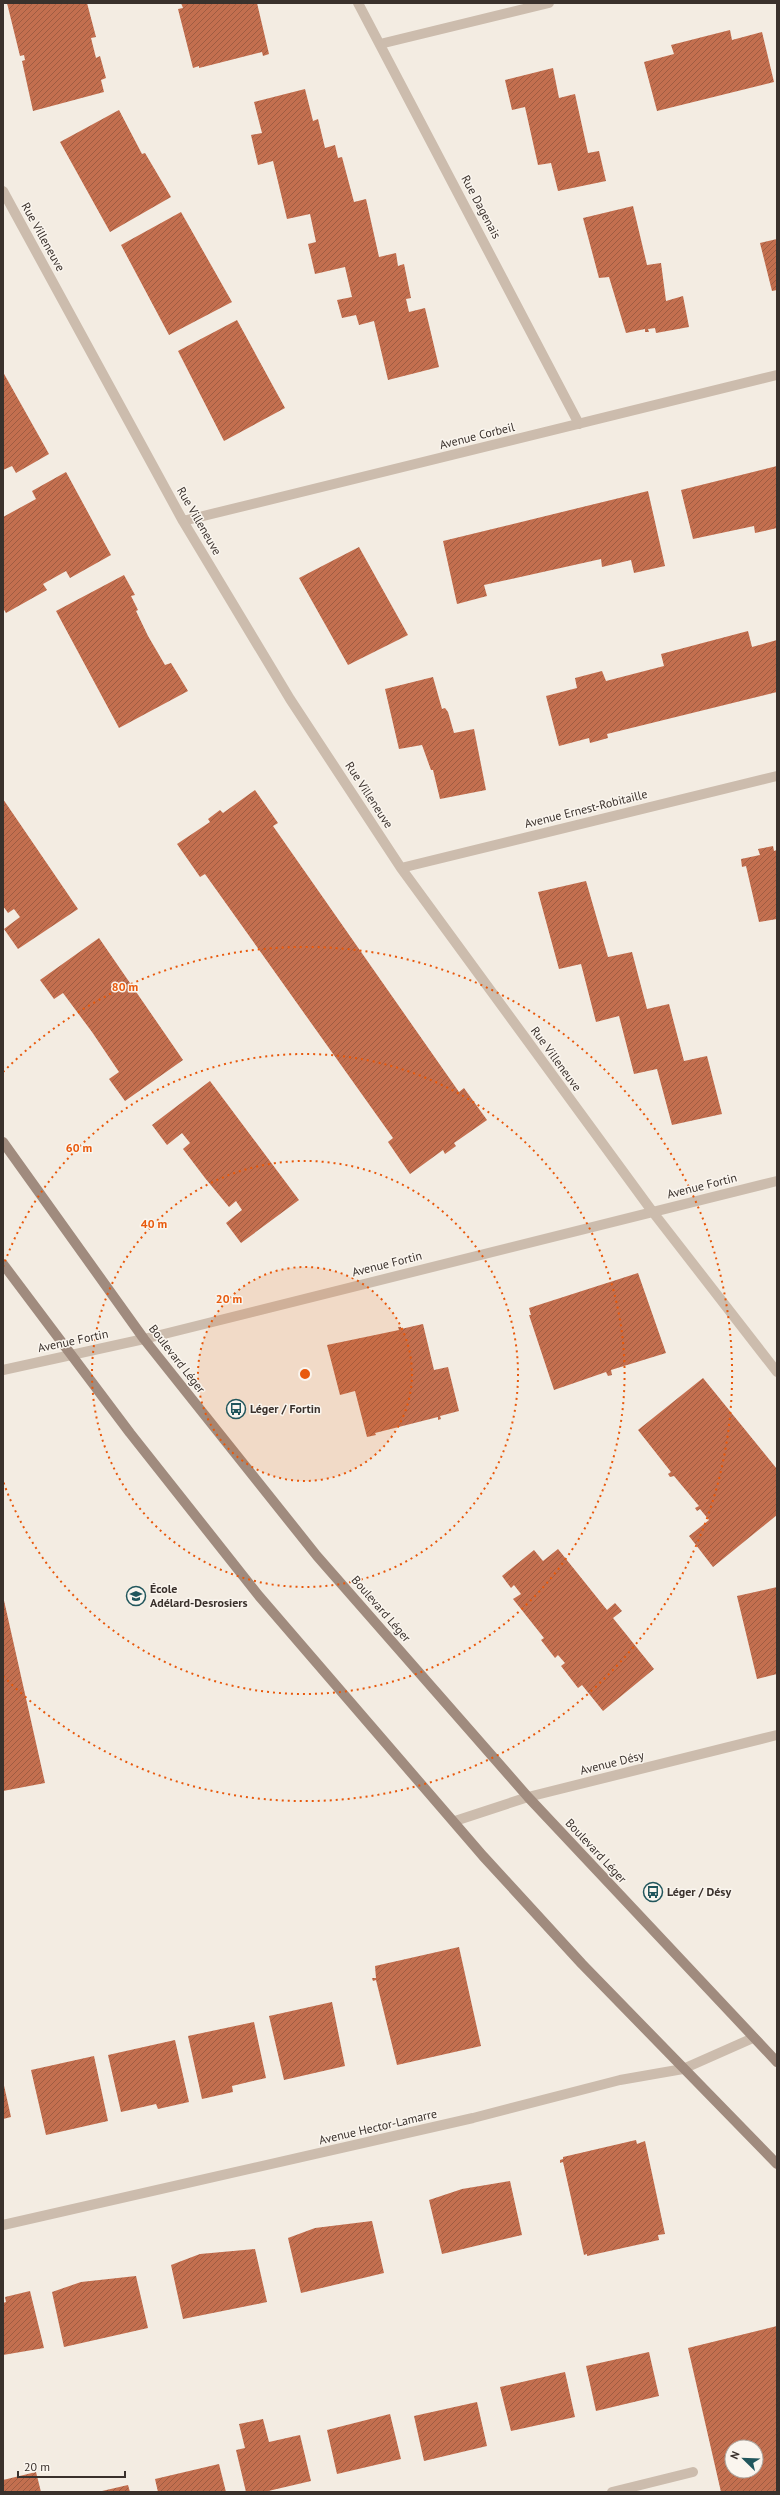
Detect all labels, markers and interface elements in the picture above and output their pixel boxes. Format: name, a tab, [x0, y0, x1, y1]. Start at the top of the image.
street label: Rue Dagenais	[458, 172, 504, 241]
street label: Rue Villeneuve	[18, 200, 69, 274]
street label: Avenue Corbeil	[438, 419, 516, 452]
street label: Rue Villeneuve	[174, 484, 225, 558]
street label: Rue Villeneuve	[342, 759, 397, 831]
street label: Avenue Ernest-Robitaille	[523, 786, 649, 831]
text: 80 m	[112, 979, 138, 994]
street label: Rue Villeneuve	[528, 1023, 585, 1094]
text: 60 m	[66, 1140, 92, 1155]
street label: Avenue Fortin	[665, 1170, 738, 1201]
text: 40 m	[141, 1216, 167, 1231]
street label: Avenue Fortin	[350, 1248, 423, 1279]
text: 20 m	[216, 1291, 242, 1306]
street label: Boulevard Léger	[146, 1321, 209, 1396]
street label: Avenue Fortin	[36, 1326, 109, 1355]
centre of rings	[298, 1367, 312, 1381]
bus stop icon: Léger / Fortin	[225, 1398, 247, 1420]
place label: Léger / Fortin	[250, 1401, 321, 1416]
street label: Boulevard Léger	[349, 1573, 414, 1645]
place label: École Adélard-Desrosiers	[150, 1581, 248, 1610]
school or university icon: École Adélard-Desrosiers	[125, 1585, 147, 1607]
street label: Avenue Désy	[578, 1747, 646, 1778]
street label: Boulevard Léger	[563, 1815, 630, 1886]
bus stop icon: Léger / Désy	[642, 1881, 664, 1903]
place label: Léger / Désy	[667, 1884, 731, 1899]
street label: Avenue Hector-Lamarre	[317, 2106, 438, 2147]
north arrow	[724, 2439, 764, 2479]
text: N	[727, 2449, 743, 2461]
scale bar	[18, 2453, 125, 2479]
text: 20 m	[24, 2459, 50, 2474]

